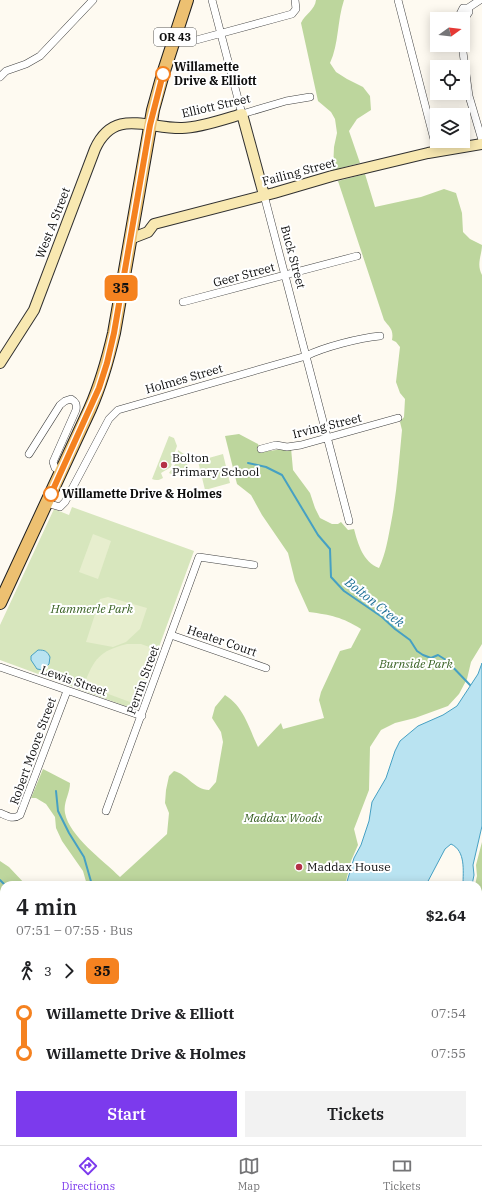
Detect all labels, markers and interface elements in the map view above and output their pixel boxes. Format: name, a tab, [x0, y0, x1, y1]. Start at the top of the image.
north arrow	[430, 12, 470, 52]
map controls	[430, 12, 470, 148]
road number: OR 43	[154, 28, 196, 46]
place label: Willamette Drive & Elliott	[174, 59, 257, 88]
button: locate	[430, 60, 470, 100]
marker: Willamette Drive & Elliott	[155, 66, 171, 82]
street label: Elliott Street	[180, 90, 252, 121]
button: layers	[430, 108, 470, 148]
street label: Failing Street	[260, 155, 337, 189]
street label: West A Street	[32, 185, 73, 261]
street label: Buck Street	[278, 224, 309, 290]
street label: Geer Street	[211, 259, 276, 290]
line badge: 35	[103, 275, 139, 301]
text: 35	[113, 279, 129, 297]
street label: Holmes Street	[143, 360, 224, 397]
street label: Irving Street	[291, 410, 363, 441]
place label: Bolton Primary School	[172, 450, 260, 479]
marker: Bolton Primary School	[159, 460, 169, 470]
marker: Willamette Drive & Holmes	[43, 486, 59, 502]
place label: Willamette Drive & Holmes	[62, 486, 222, 501]
water label: Bolton Creek	[341, 573, 408, 631]
park label: Hammerle Park	[50, 601, 134, 616]
street label: Heater Court	[185, 622, 259, 659]
street label: Perrin Street	[123, 643, 162, 716]
park label: Burnside Park	[378, 656, 453, 671]
street label: Lewis Street	[39, 662, 109, 699]
street label: Robert Moore Street	[6, 695, 59, 807]
park label: Maddax Woods	[243, 810, 323, 825]
place label: Maddax House	[307, 859, 391, 874]
marker: Maddax House	[294, 862, 304, 872]
text: 4 min	[16, 892, 77, 921]
text: $2.64	[426, 906, 466, 925]
text: 07:51 – 07:55 · Bus	[16, 922, 133, 939]
icon: walk	[16, 960, 38, 982]
icon: forward	[58, 960, 80, 982]
text: 35	[94, 962, 111, 980]
text: 3	[44, 963, 52, 980]
text: Willamette Drive & Elliott	[46, 1004, 234, 1023]
text: 07:54	[431, 1005, 466, 1022]
text: Willamette Drive & Holmes	[46, 1044, 246, 1063]
text: 07:55	[431, 1045, 466, 1062]
button: Start	[16, 1091, 237, 1137]
button: Tickets	[245, 1091, 466, 1137]
tab: Directions	[61, 1155, 115, 1193]
tab: Map	[238, 1155, 260, 1193]
tab: Tickets	[383, 1155, 421, 1193]

